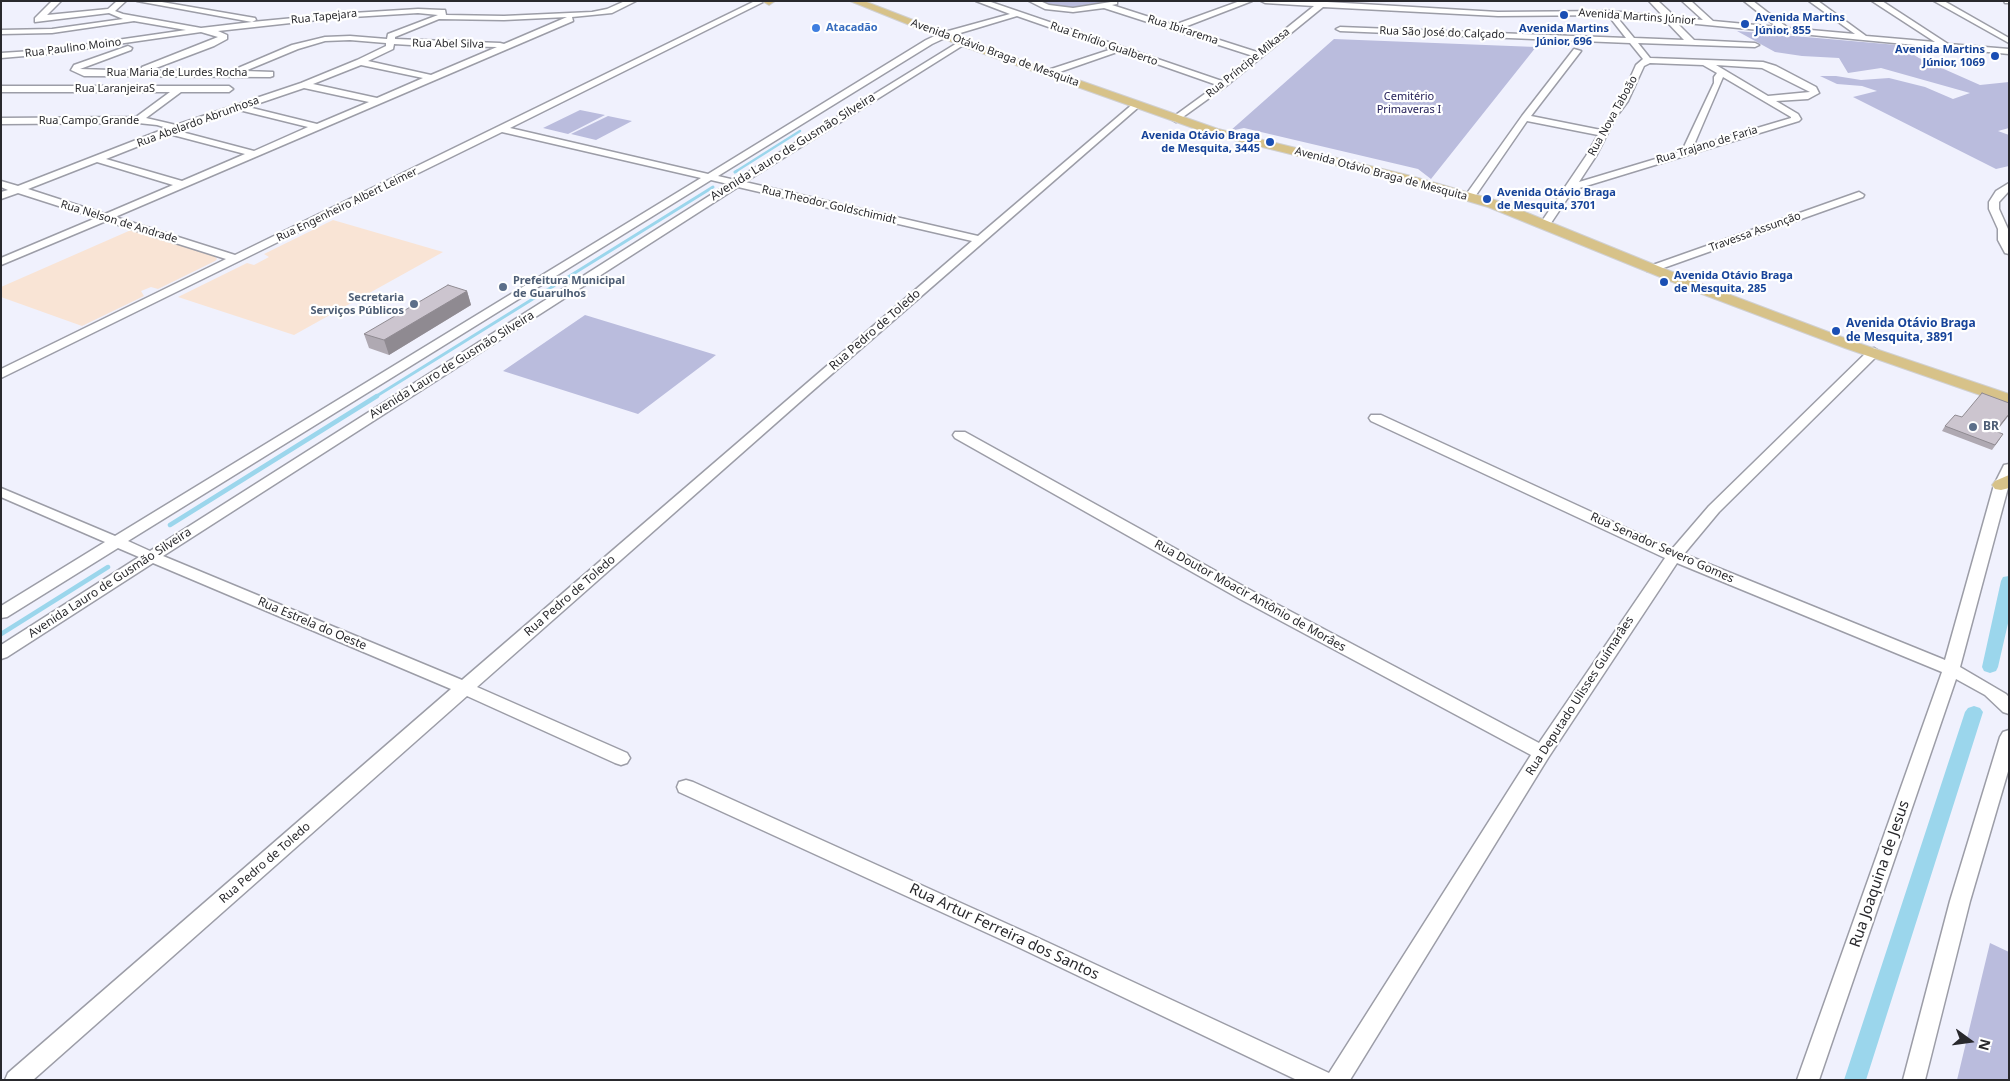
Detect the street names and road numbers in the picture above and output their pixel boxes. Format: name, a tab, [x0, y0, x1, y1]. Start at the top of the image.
street label: Avenida Martins Júnior	[1578, 6, 1696, 28]
street label: Rua Tapejara	[290, 7, 358, 27]
street label: Rua Ibirarema	[1146, 12, 1220, 48]
street label: Avenida Otávio Braga de Mesquita	[909, 16, 1081, 90]
street label: Rua Emídio Gualberto	[1048, 19, 1160, 69]
street label: Rua São José do Calçado	[1379, 24, 1505, 42]
street label: Rua Príncipe Mikasa	[1204, 25, 1292, 101]
street label: Rua Paulino Moino	[24, 36, 122, 60]
street label: Rua Abel Silva	[412, 37, 484, 51]
street label: Rua Maria de Lurdes Rocha	[107, 66, 247, 80]
street label: Rua Nova Taboão	[1585, 74, 1641, 158]
street label: Rua LaranjeiraS	[75, 82, 155, 96]
street label: Avenida Lauro de Gusmão Silveira	[708, 90, 878, 204]
street label: Rua Abelardo Abrunhosa	[135, 94, 261, 150]
street label: Rua Campo Grande	[39, 114, 139, 128]
street label: Rua Trajano de Faria	[1655, 123, 1759, 167]
street label: Avenida Otávio Braga de Mesquita	[1293, 145, 1469, 203]
street label: Rua Engenheiro Albert Leimer	[274, 165, 420, 245]
street label: Rua Theodor Goldschimidt	[760, 183, 898, 227]
street label: Rua Nelson de Andrade	[59, 198, 179, 246]
street label: Travessa Assunção	[1707, 209, 1803, 255]
street label: Rua Pedro de Toledo	[826, 286, 924, 374]
street label: Avenida Lauro de Gusmão Silveira	[367, 308, 537, 422]
street label: Rua Senador Severo Gomes	[1588, 510, 1736, 586]
street label: Avenida Lauro de Gusmão Silveira	[26, 525, 194, 641]
street label: Rua Doutor Moacir Antônio de Morâes	[1152, 537, 1348, 655]
street label: Rua Pedro de Toledo	[521, 552, 619, 640]
street label: Rua Estrela do Oeste	[255, 595, 369, 653]
street label: Rua Deputado Ulisses Guímarâes	[1523, 614, 1637, 778]
street label: Rua Joaquina de Jesus	[1846, 798, 1914, 950]
street label: Rua Pedro de Toledo	[216, 819, 314, 907]
street label: Rua Artur Ferreira dos Santos	[906, 880, 1102, 984]

